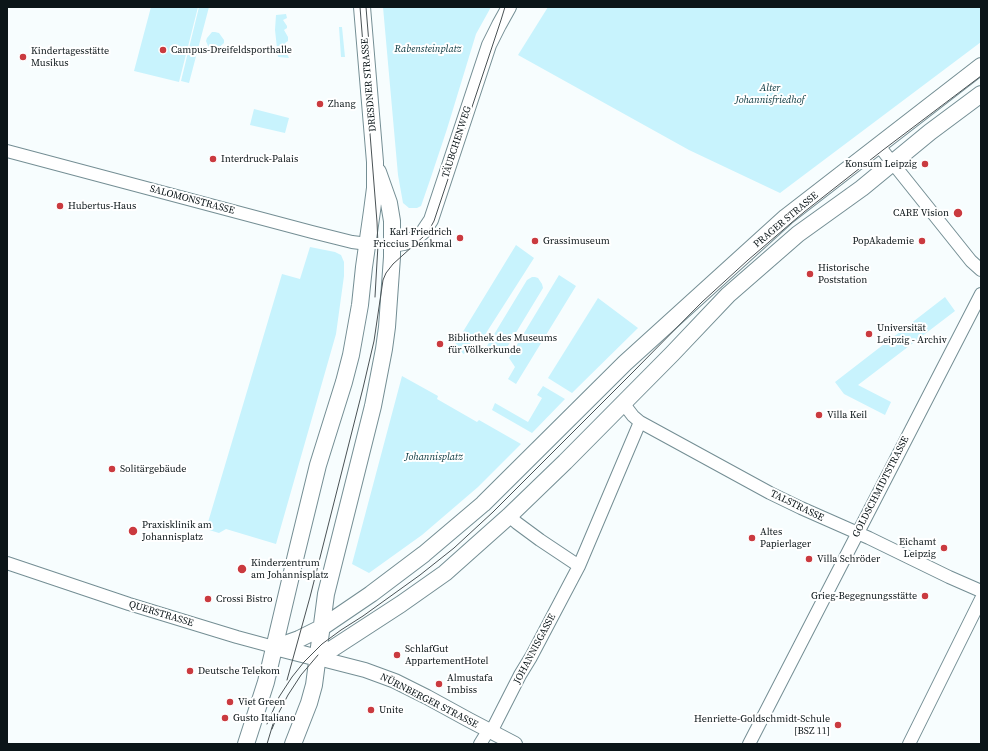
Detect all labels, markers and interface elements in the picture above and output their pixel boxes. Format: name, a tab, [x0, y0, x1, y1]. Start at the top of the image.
street label: DRESDNER STRASSE	[359, 38, 379, 132]
park label: Rabensteinplatz	[395, 43, 461, 55]
place label: Campus-Dreifeldsporthalle	[171, 44, 292, 56]
place label: Kindertagesstätte Musikus	[31, 45, 109, 68]
marker: Campus-Dreifeldsporthalle	[158, 45, 168, 55]
marker: Kindertagesstätte Musikus	[18, 52, 28, 62]
park label: Alter Johannisfriedhof	[735, 82, 805, 106]
place label: Zhang	[328, 98, 356, 110]
marker: Zhang	[315, 99, 325, 109]
street label: TÄUBCHENWEG	[440, 105, 474, 179]
place label: Interdruck-Palais	[221, 153, 298, 165]
marker: Interdruck-Palais	[208, 154, 218, 164]
place label: Konsum Leipzig	[845, 158, 917, 170]
marker: Konsum Leipzig	[920, 159, 930, 169]
street label: SALOMONSTRASSE	[148, 183, 236, 217]
street label: PRAGER STRASSE	[751, 189, 821, 251]
place label: Hubertus-Haus	[68, 200, 136, 212]
marker: Hubertus-Haus	[55, 201, 65, 211]
place label: CARE Vision	[893, 207, 949, 219]
marker: CARE Vision	[952, 207, 964, 219]
place label: Karl Friedrich Friccius Denkmal	[373, 226, 452, 250]
marker: Karl Friedrich Friccius Denkmal	[455, 233, 465, 243]
place label: Grassimuseum	[543, 235, 610, 247]
place label: PopAkademie	[852, 235, 914, 247]
marker: Grassimuseum	[530, 236, 540, 246]
marker: PopAkademie	[917, 236, 927, 246]
place label: Historische Poststation	[818, 262, 869, 286]
marker: Historische Poststation	[805, 269, 815, 279]
place label: Universität Leipzig - Archiv	[877, 322, 947, 346]
marker: Universität Leipzig - Archiv	[864, 329, 874, 339]
place label: Bibliothek des Museums für Völkerkunde	[448, 332, 557, 356]
marker: Bibliothek des Museums für Völkerkunde	[435, 339, 445, 349]
place label: Villa Keil	[827, 409, 867, 421]
marker: Villa Keil	[814, 410, 824, 420]
street label: GOLDSCHMIDTSTRASSE	[850, 434, 912, 540]
park label: Johannisplatz	[405, 451, 463, 463]
place label: Solitärgebäude	[120, 463, 186, 475]
marker: Solitärgebäude	[107, 464, 117, 474]
street label: TALSTRASSE	[768, 488, 826, 524]
place label: Praxisklinik am Johannisplatz	[142, 519, 212, 542]
marker: Praxisklinik am Johannisplatz	[127, 525, 139, 537]
place label: Altes Papierlager	[760, 526, 811, 550]
marker: Altes Papierlager	[747, 533, 757, 543]
place label: Eichamt Leipzig	[899, 536, 936, 560]
marker: Eichamt Leipzig	[939, 543, 949, 553]
place label: Villa Schröder	[817, 553, 880, 565]
marker: Villa Schröder	[804, 554, 814, 564]
place label: Kinderzentrum am Johannisplatz	[251, 557, 328, 580]
marker: Kinderzentrum am Johannisplatz	[236, 563, 248, 575]
place label: Grieg-Begegnungsstätte	[811, 590, 917, 602]
marker: Grieg-Begegnungsstätte	[920, 591, 930, 601]
place label: Crossi Bistro	[216, 593, 272, 605]
marker: Crossi Bistro	[203, 594, 213, 604]
street label: QUERSTRASSE	[127, 598, 195, 630]
street label: JOHANNISGASSE	[511, 612, 559, 686]
place label: SchlafGut AppartementHotel	[405, 643, 488, 666]
marker: SchlafGut AppartementHotel	[392, 650, 402, 660]
place label: Deutsche Telekom	[198, 665, 280, 677]
marker: Deutsche Telekom	[185, 666, 195, 676]
street label: NÜRNBERGER STRASSE	[378, 671, 480, 731]
place label: Almustafa Imbiss	[447, 672, 493, 696]
marker: Almustafa Imbiss	[434, 679, 444, 689]
place label: Viet Green	[238, 696, 285, 708]
marker: Viet Green	[225, 697, 235, 707]
place label: Unite	[379, 704, 403, 716]
marker: Unite	[366, 705, 376, 715]
place label: Gusto Italiano	[233, 712, 296, 724]
marker: Gusto Italiano	[220, 713, 230, 723]
place label: Henriette-Goldschmidt-Schule [BSZ 11]	[694, 713, 830, 736]
marker: Henriette-Goldschmidt-Schule [BSZ 11]	[833, 720, 843, 730]

